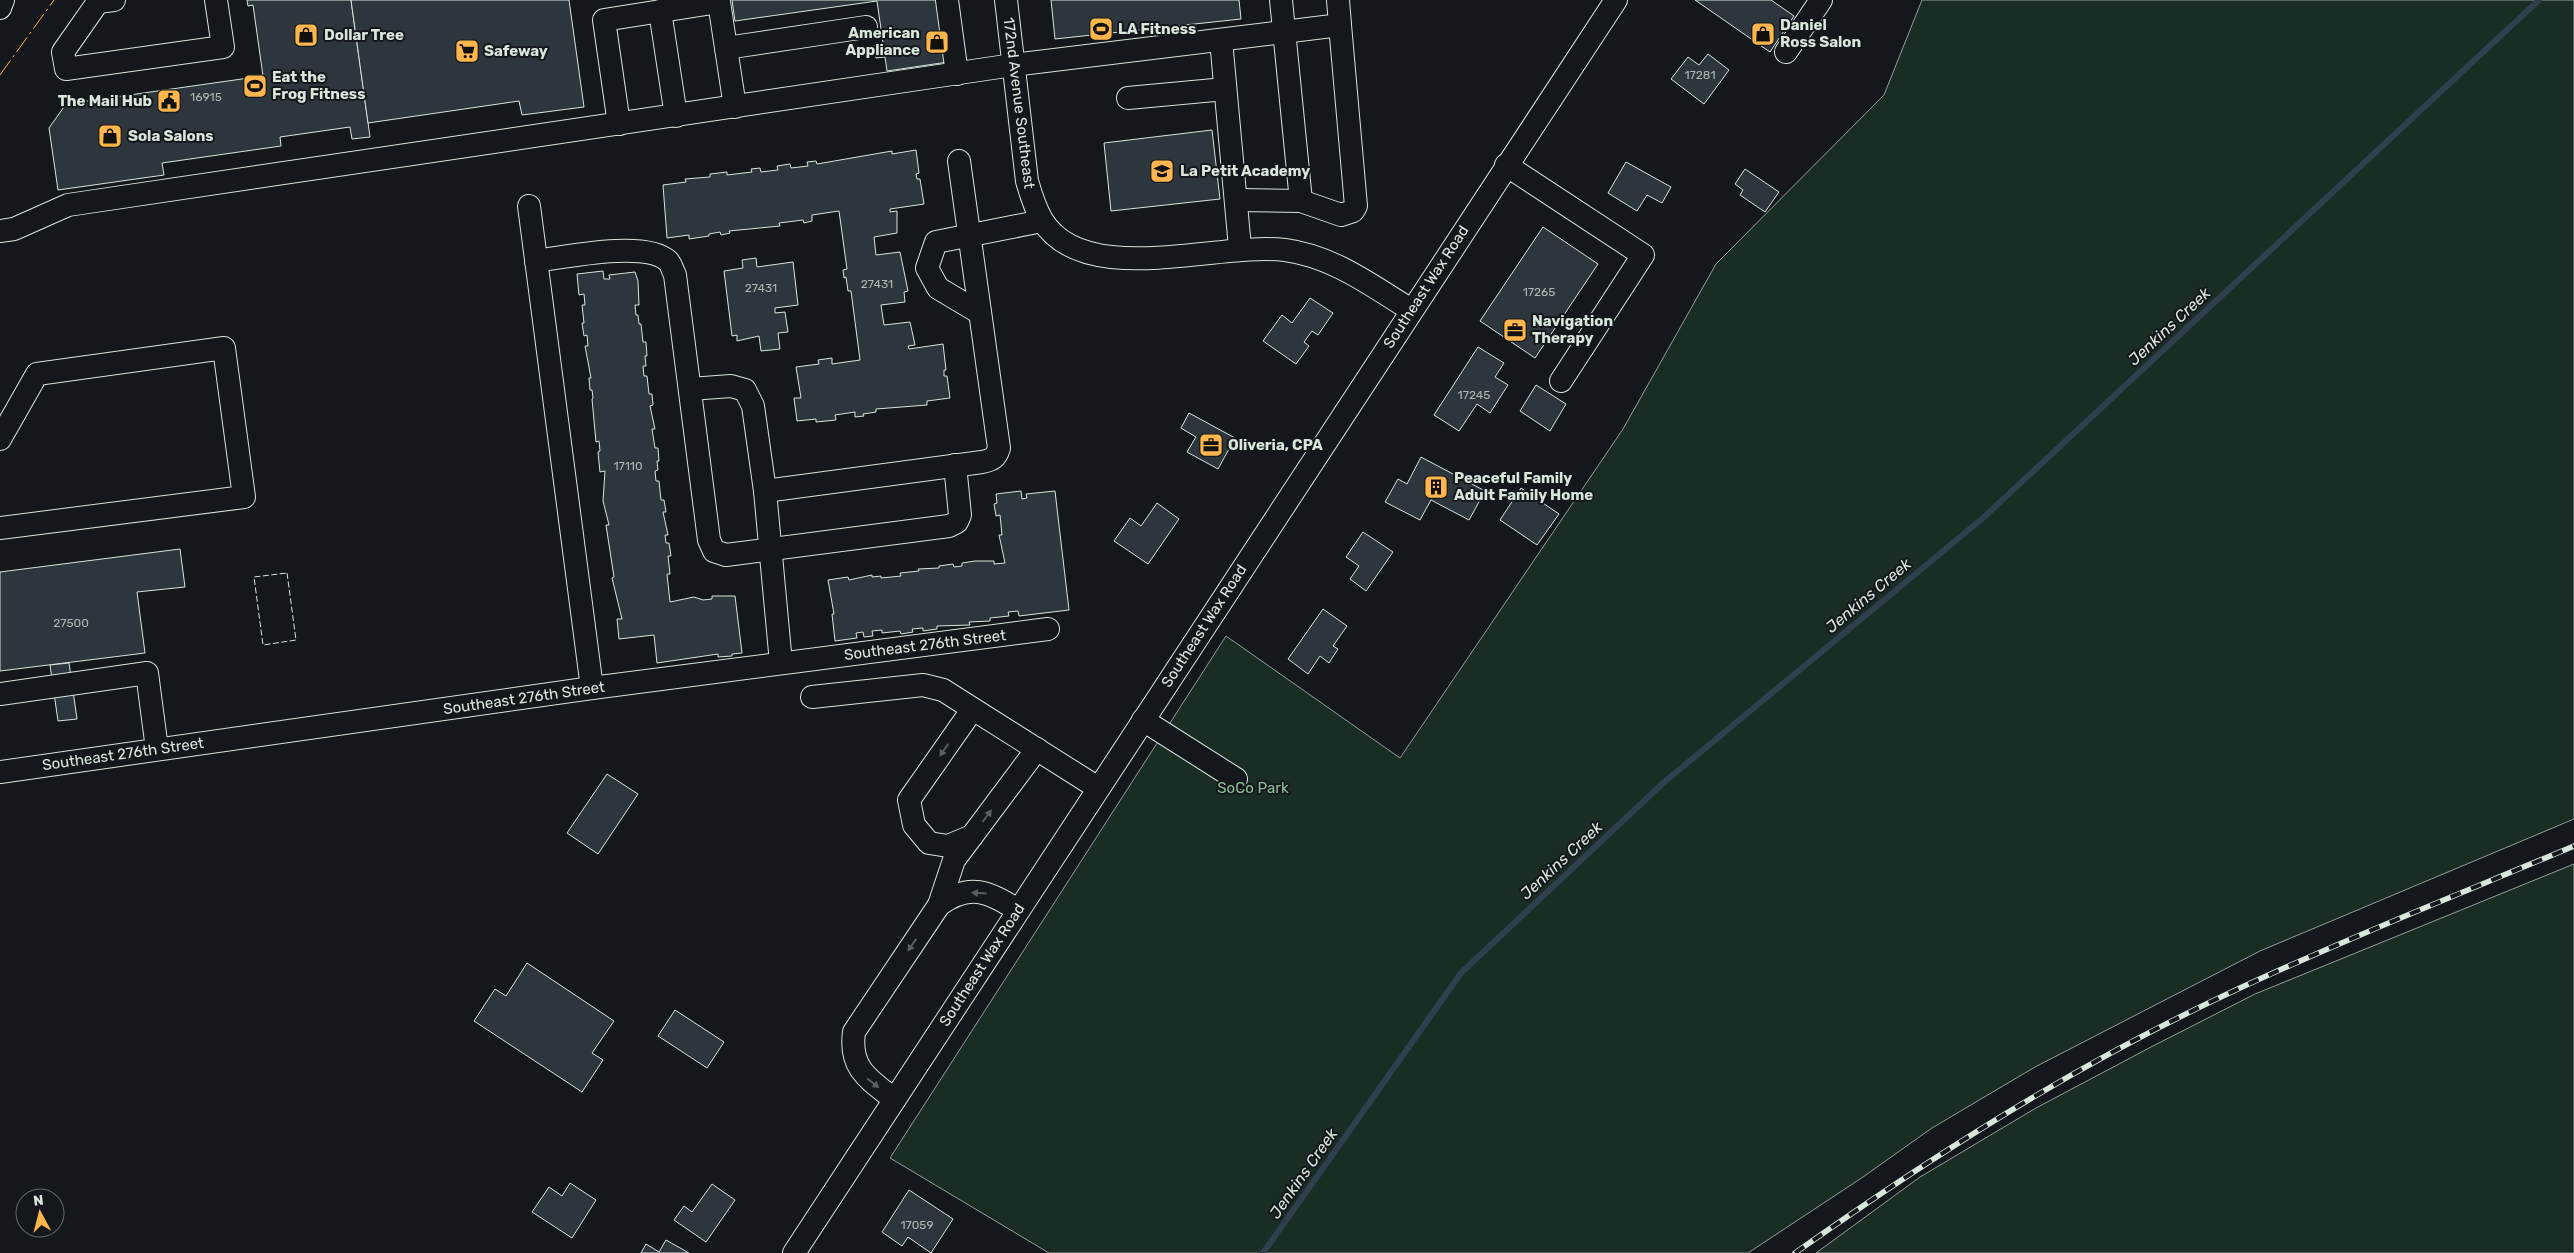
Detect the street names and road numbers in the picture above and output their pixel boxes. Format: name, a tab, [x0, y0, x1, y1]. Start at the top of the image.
street label: 172nd Avenue Southeast	[1000, 16, 1038, 190]
street label: Southeast Wax Road	[1380, 222, 1472, 352]
street label: Southeast Wax Road	[1158, 561, 1250, 691]
street label: Southeast 276th Street	[843, 626, 1007, 664]
street label: Southeast 276th Street	[442, 678, 606, 718]
street label: Southeast 276th Street	[41, 734, 205, 774]
street label: Southeast Wax Road	[936, 900, 1028, 1030]

